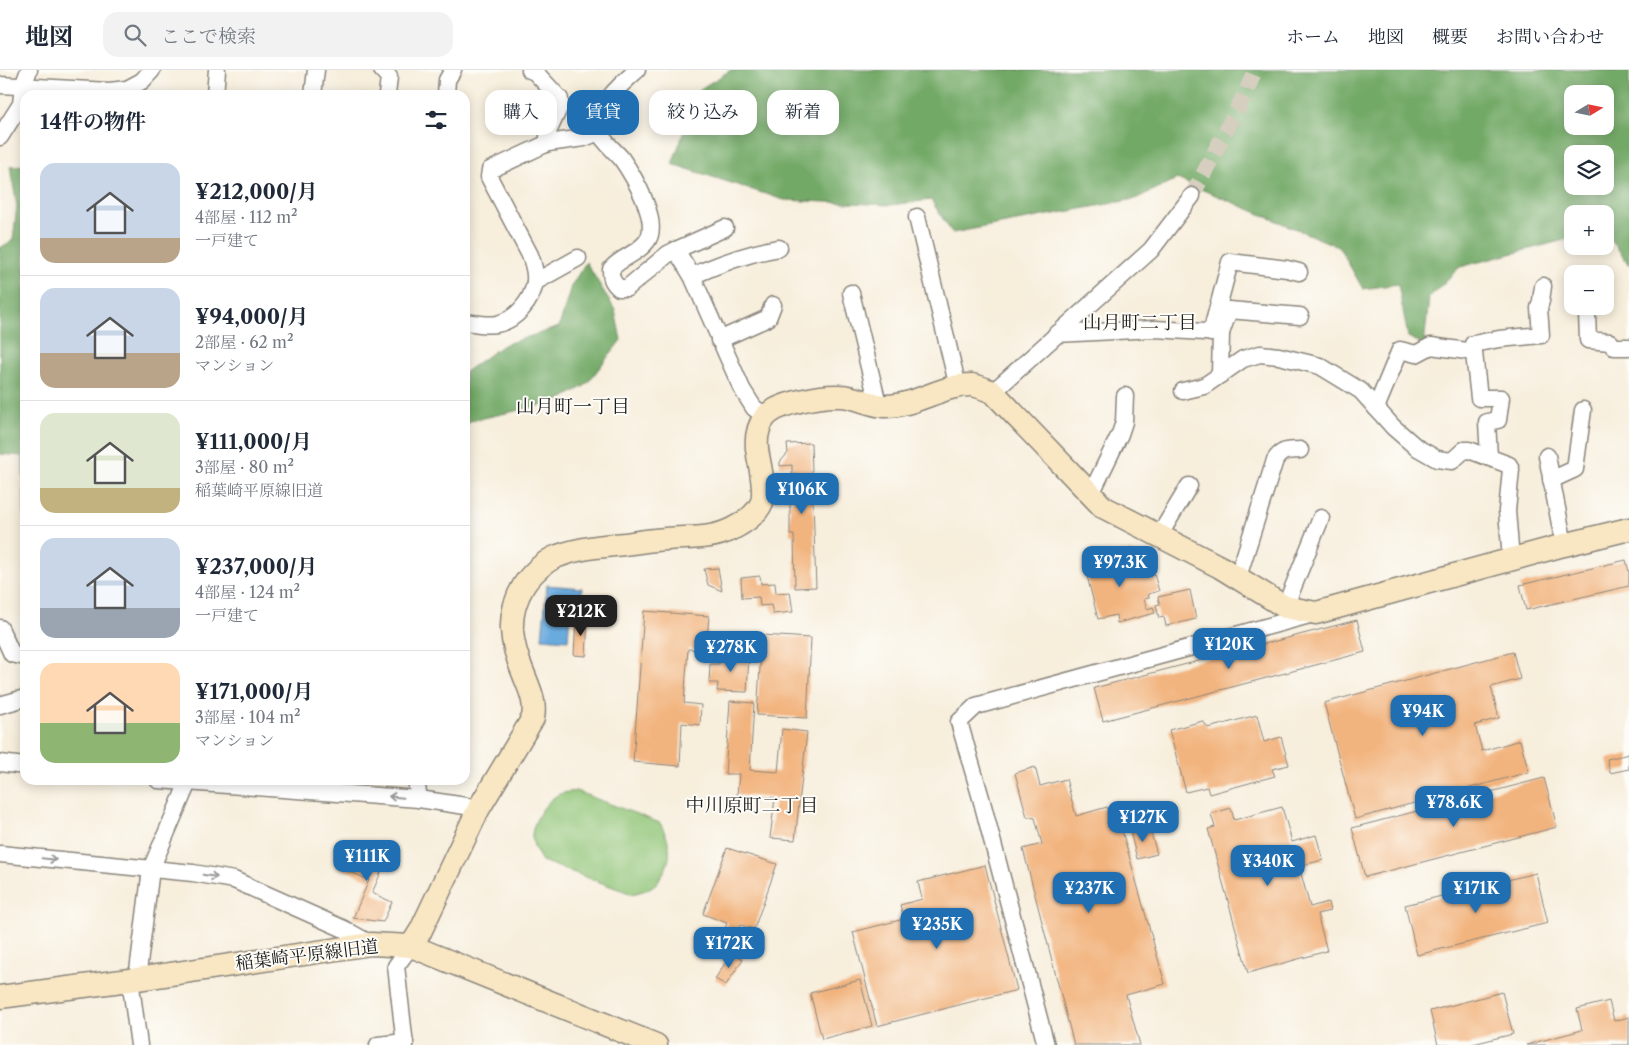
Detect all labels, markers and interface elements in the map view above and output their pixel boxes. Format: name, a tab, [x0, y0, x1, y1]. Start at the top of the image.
search box	[103, 12, 453, 57]
icon: search	[121, 21, 149, 49]
text: 地図	[25, 22, 73, 51]
text: ここで検索	[161, 25, 256, 48]
text: ホーム	[1286, 26, 1340, 48]
text: 地図	[1368, 26, 1404, 48]
text: 概要	[1432, 26, 1468, 48]
text: お問い合わせ	[1496, 26, 1604, 48]
north arrow	[1564, 85, 1614, 135]
map controls	[1564, 85, 1614, 315]
chip: 購入	[485, 90, 557, 135]
chip: 賃貸	[567, 90, 639, 135]
chip: 絞り込み	[649, 90, 757, 135]
chip: 新着	[767, 90, 839, 135]
icon: filters	[422, 106, 450, 134]
text: 14件の物件	[40, 109, 146, 134]
button: layers	[1564, 145, 1614, 195]
text: ¥212,000/月	[195, 179, 318, 204]
icon: home	[80, 183, 140, 243]
button: +	[1564, 205, 1614, 255]
text: 4部屋 · 112 m²	[195, 207, 298, 227]
text: 一戸建て	[195, 230, 259, 250]
button: −	[1564, 265, 1614, 315]
text: ¥94,000/月	[195, 304, 309, 329]
icon: home	[80, 308, 140, 368]
district label: 山月町二丁目	[1083, 311, 1197, 334]
text: 2部屋 · 62 m²	[195, 332, 294, 352]
text: マンション	[195, 355, 274, 375]
district label: 山月町一丁目	[516, 395, 630, 418]
text: ¥111,000/月	[195, 429, 312, 454]
icon: home	[80, 433, 140, 493]
text: 3部屋 · 80 m²	[195, 457, 294, 477]
pin: ¥106K	[767, 472, 837, 515]
text: ¥106K	[777, 479, 827, 499]
text: 稲葉崎平原線旧道	[195, 480, 323, 500]
pin: ¥97.3K	[1079, 546, 1161, 588]
text: ¥97.3K	[1093, 552, 1147, 572]
text: ¥237,000/月	[195, 554, 318, 579]
icon: home	[80, 558, 140, 618]
text: 4部屋 · 124 m²	[195, 582, 300, 602]
pin: ¥212K	[546, 594, 616, 637]
text: ¥212K	[556, 601, 606, 621]
text: 一戸建て	[195, 605, 259, 625]
pin: ¥120K	[1194, 628, 1264, 670]
pin: ¥278K	[696, 630, 766, 673]
text: ¥120K	[1204, 634, 1254, 654]
text: ¥278K	[705, 637, 757, 657]
text: ¥171,000/月	[195, 679, 313, 704]
icon: home	[80, 683, 140, 743]
pin: ¥94K	[1393, 694, 1453, 737]
text: ¥94K	[1402, 701, 1444, 721]
text: 3部屋 · 104 m²	[195, 707, 301, 727]
text: マンション	[195, 730, 274, 750]
pin: ¥78.6K	[1413, 786, 1495, 828]
one-way arrow	[388, 792, 404, 802]
text: ¥78.6K	[1426, 792, 1482, 812]
district label: 中川原町二丁目	[685, 794, 819, 817]
pin: ¥127K	[1108, 800, 1178, 843]
text: ¥127K	[1119, 807, 1167, 827]
pin: ¥111K	[332, 840, 402, 882]
pin: ¥340K	[1233, 844, 1303, 887]
text: ¥111K	[344, 846, 390, 866]
text: ¥340K	[1242, 851, 1294, 871]
one-way arrow	[40, 854, 56, 864]
one-way arrow	[202, 871, 218, 881]
pin: ¥237K	[1054, 872, 1124, 914]
pin: ¥171K	[1441, 872, 1511, 914]
text: ¥237K	[1064, 878, 1114, 898]
text: ¥171K	[1453, 878, 1499, 898]
pin: ¥235K	[902, 908, 972, 950]
text: ¥235K	[911, 914, 963, 934]
pin: ¥172K	[694, 926, 764, 969]
text: ¥172K	[705, 933, 753, 953]
street label: 稲葉崎平原線旧道	[234, 935, 380, 975]

